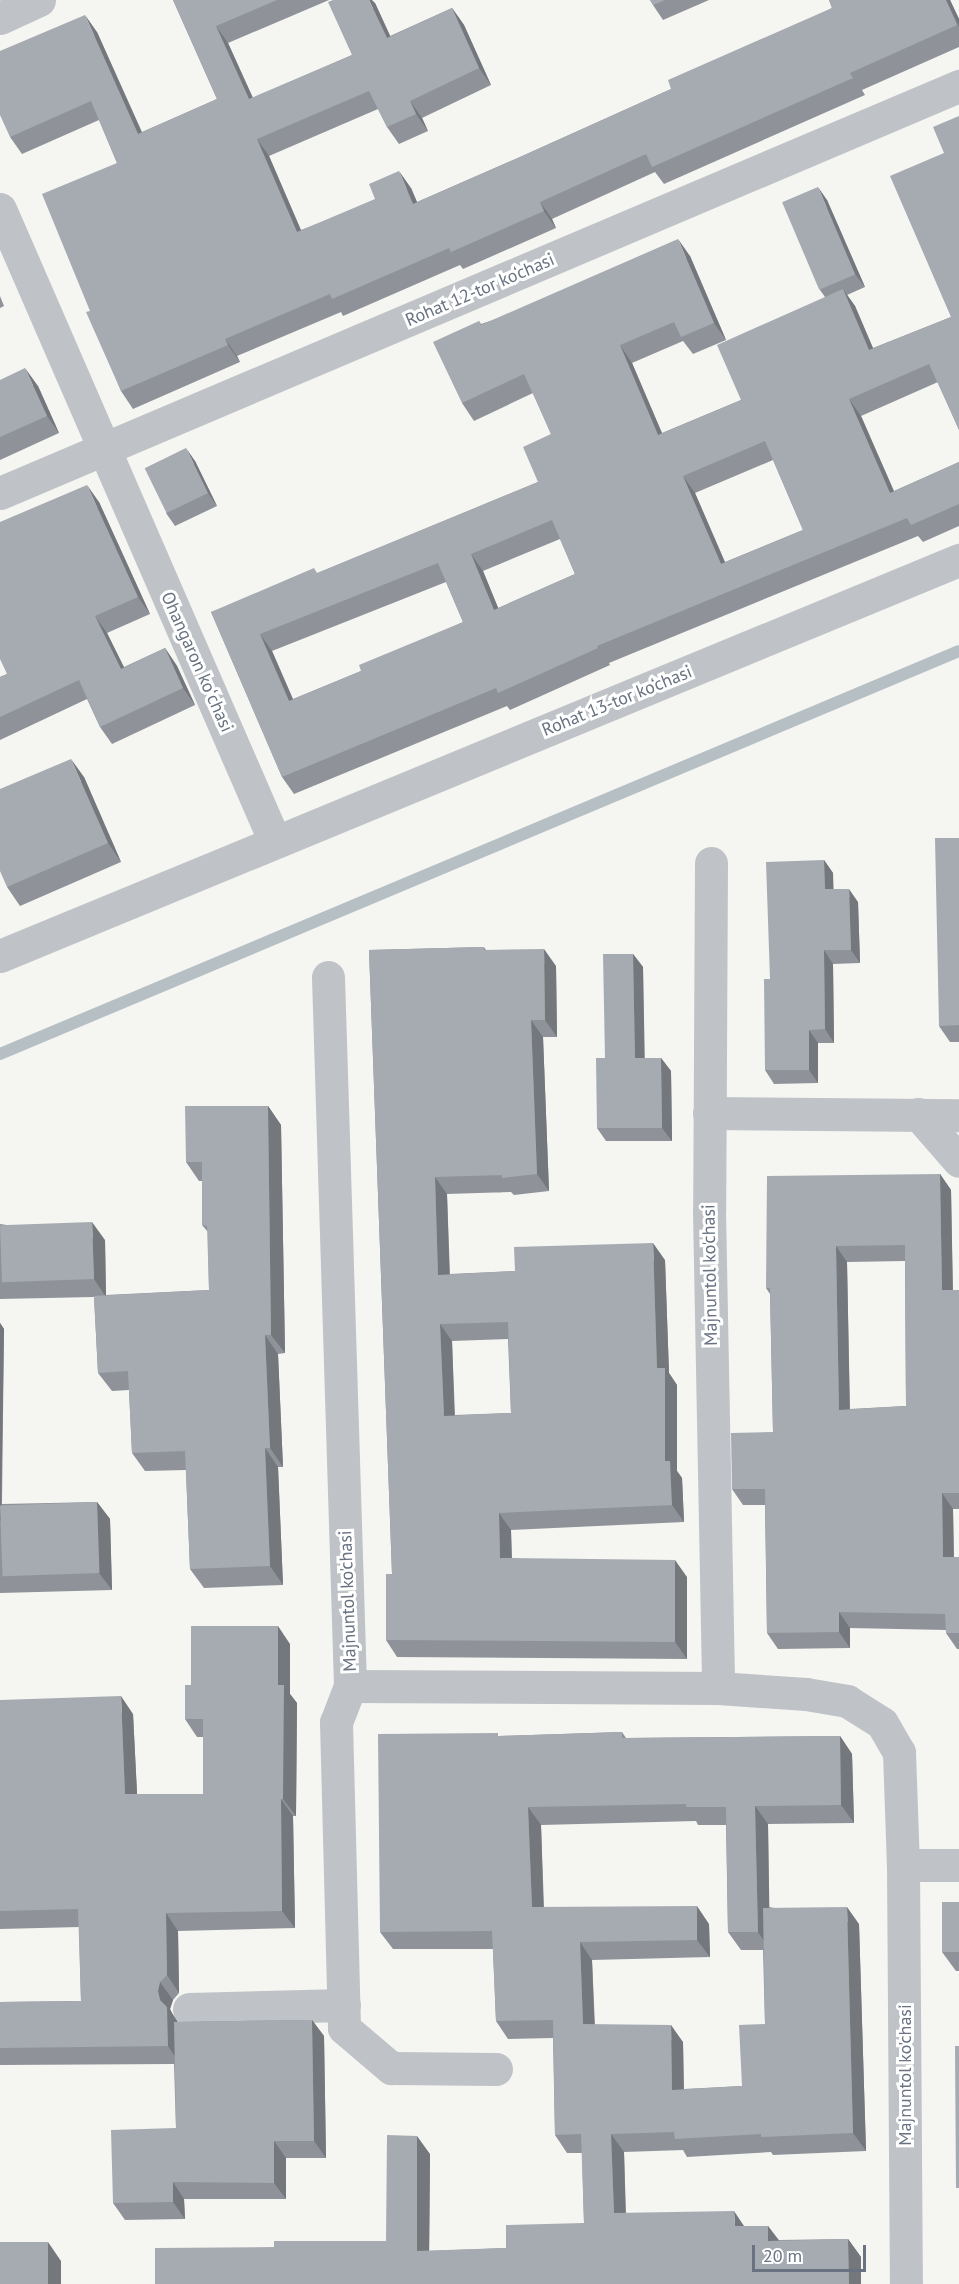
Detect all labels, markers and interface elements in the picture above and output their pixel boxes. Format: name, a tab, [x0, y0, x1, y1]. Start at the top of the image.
street label: Rohat 12-tor ko‘chasi	[402, 249, 558, 331]
street label: Ohangaron koʻchasi	[156, 589, 238, 735]
street label: Rohat 13-tor ko‘chasi	[539, 661, 695, 741]
street label: Majnuntol ko'chasi	[698, 1204, 722, 1346]
street label: Majnuntol ko'chasi	[335, 1530, 361, 1672]
street label: Majnuntol ko'chasi	[894, 2004, 916, 2146]
scale bar	[755, 2233, 869, 2271]
text: 20 m	[763, 2244, 802, 2267]

